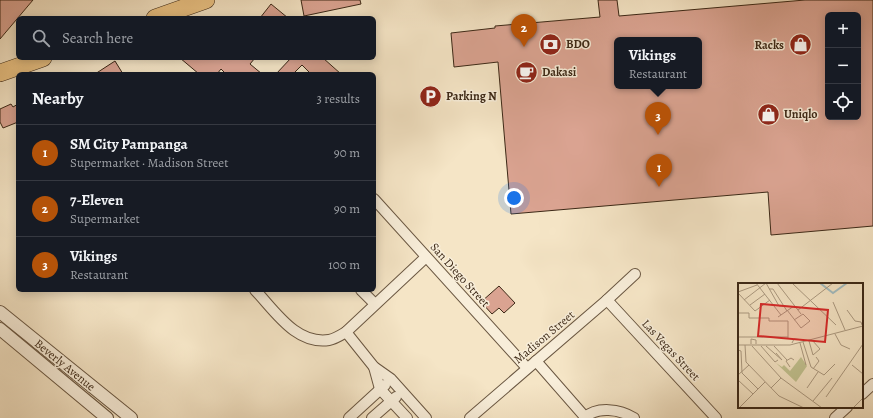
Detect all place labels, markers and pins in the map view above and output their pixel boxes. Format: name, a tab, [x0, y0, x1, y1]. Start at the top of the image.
pin: 2	[511, 14, 537, 47]
bank icon: BDO	[538, 31, 564, 57]
shop icon: Racks	[787, 32, 813, 58]
place label: BDO	[566, 36, 590, 52]
place label: Racks	[754, 37, 784, 53]
cafe icon: Dakasi	[513, 59, 539, 85]
place label: Dakasi	[542, 64, 577, 80]
parking icon: Parking N	[417, 83, 443, 109]
place label: Parking N	[446, 88, 497, 104]
shop icon: Uniqlo	[756, 101, 782, 127]
pin: 3	[645, 102, 671, 135]
place label: Uniqlo	[784, 106, 818, 122]
pin: 1	[646, 154, 672, 187]

